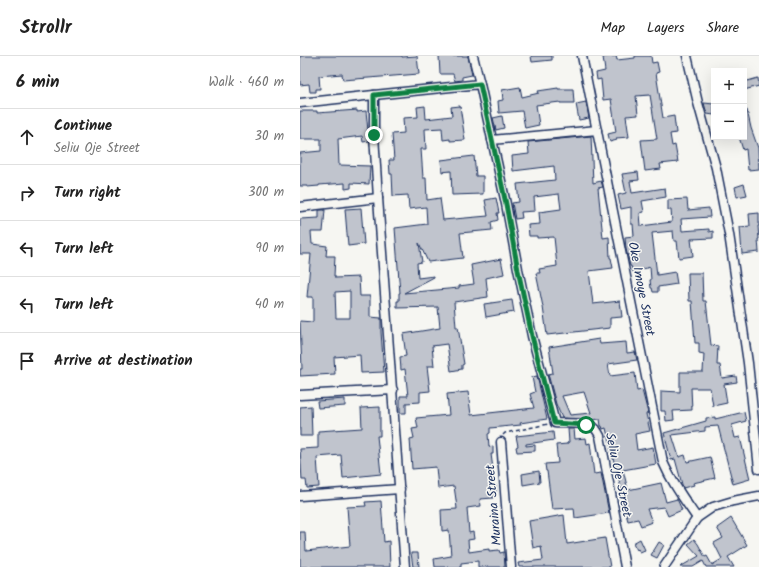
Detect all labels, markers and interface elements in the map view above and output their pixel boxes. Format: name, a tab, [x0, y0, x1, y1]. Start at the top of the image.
text: Strollr	[20, 13, 72, 43]
text: Map	[601, 17, 625, 39]
text: Layers	[647, 17, 685, 39]
text: Share	[707, 17, 739, 39]
map controls	[711, 68, 747, 140]
button: +	[711, 68, 747, 104]
text: 6 min	[16, 69, 60, 96]
text: Walk · 460 m	[208, 72, 284, 93]
button: −	[711, 104, 747, 140]
text: Continue	[54, 114, 112, 138]
icon: ahead	[16, 126, 38, 148]
text: 30 m	[255, 126, 284, 147]
route end	[365, 126, 383, 144]
text: Seliu Oje Street	[54, 138, 140, 159]
text: Turn right	[54, 181, 121, 205]
icon: right	[16, 182, 38, 204]
text: 300 m	[248, 182, 284, 203]
text: Turn left	[54, 237, 114, 261]
icon: left	[16, 238, 38, 260]
text: 90 m	[256, 238, 284, 259]
street label: Oke Imoye Street	[622, 240, 661, 339]
text: Turn left	[54, 293, 114, 317]
icon: left	[16, 294, 38, 316]
text: 40 m	[255, 294, 284, 315]
text: Arrive at destination	[54, 349, 193, 373]
icon: arrive	[16, 350, 38, 372]
route start	[577, 416, 595, 434]
street label: Seliu Oje Street	[599, 431, 637, 520]
street label: Muraina Street	[480, 463, 508, 546]

